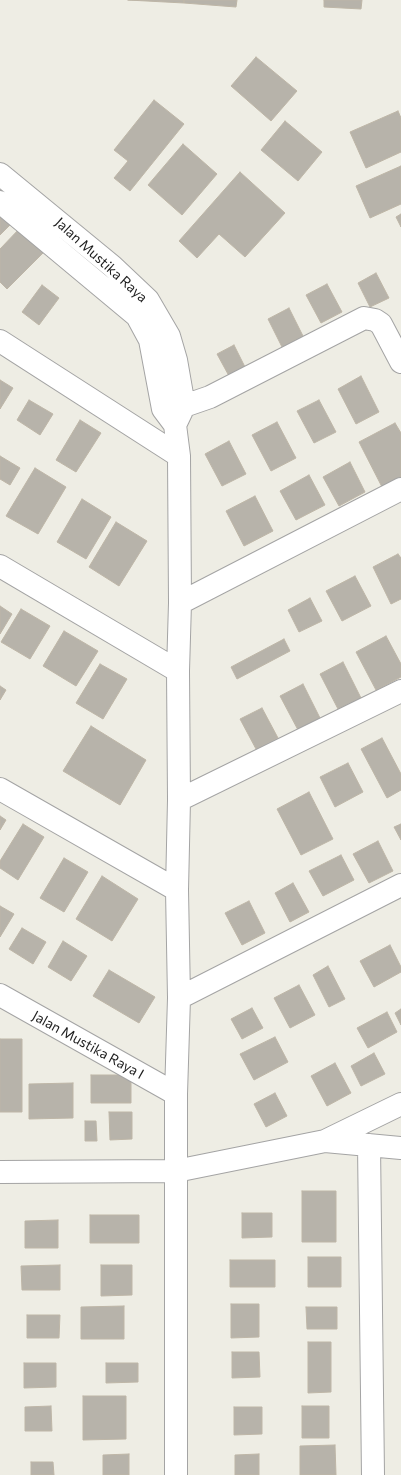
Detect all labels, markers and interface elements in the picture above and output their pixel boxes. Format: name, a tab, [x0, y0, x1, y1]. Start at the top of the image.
street label: Jalan Mustika Raya	[51, 214, 151, 306]
street label: Jalan Mustika Raya I	[29, 1007, 147, 1083]

